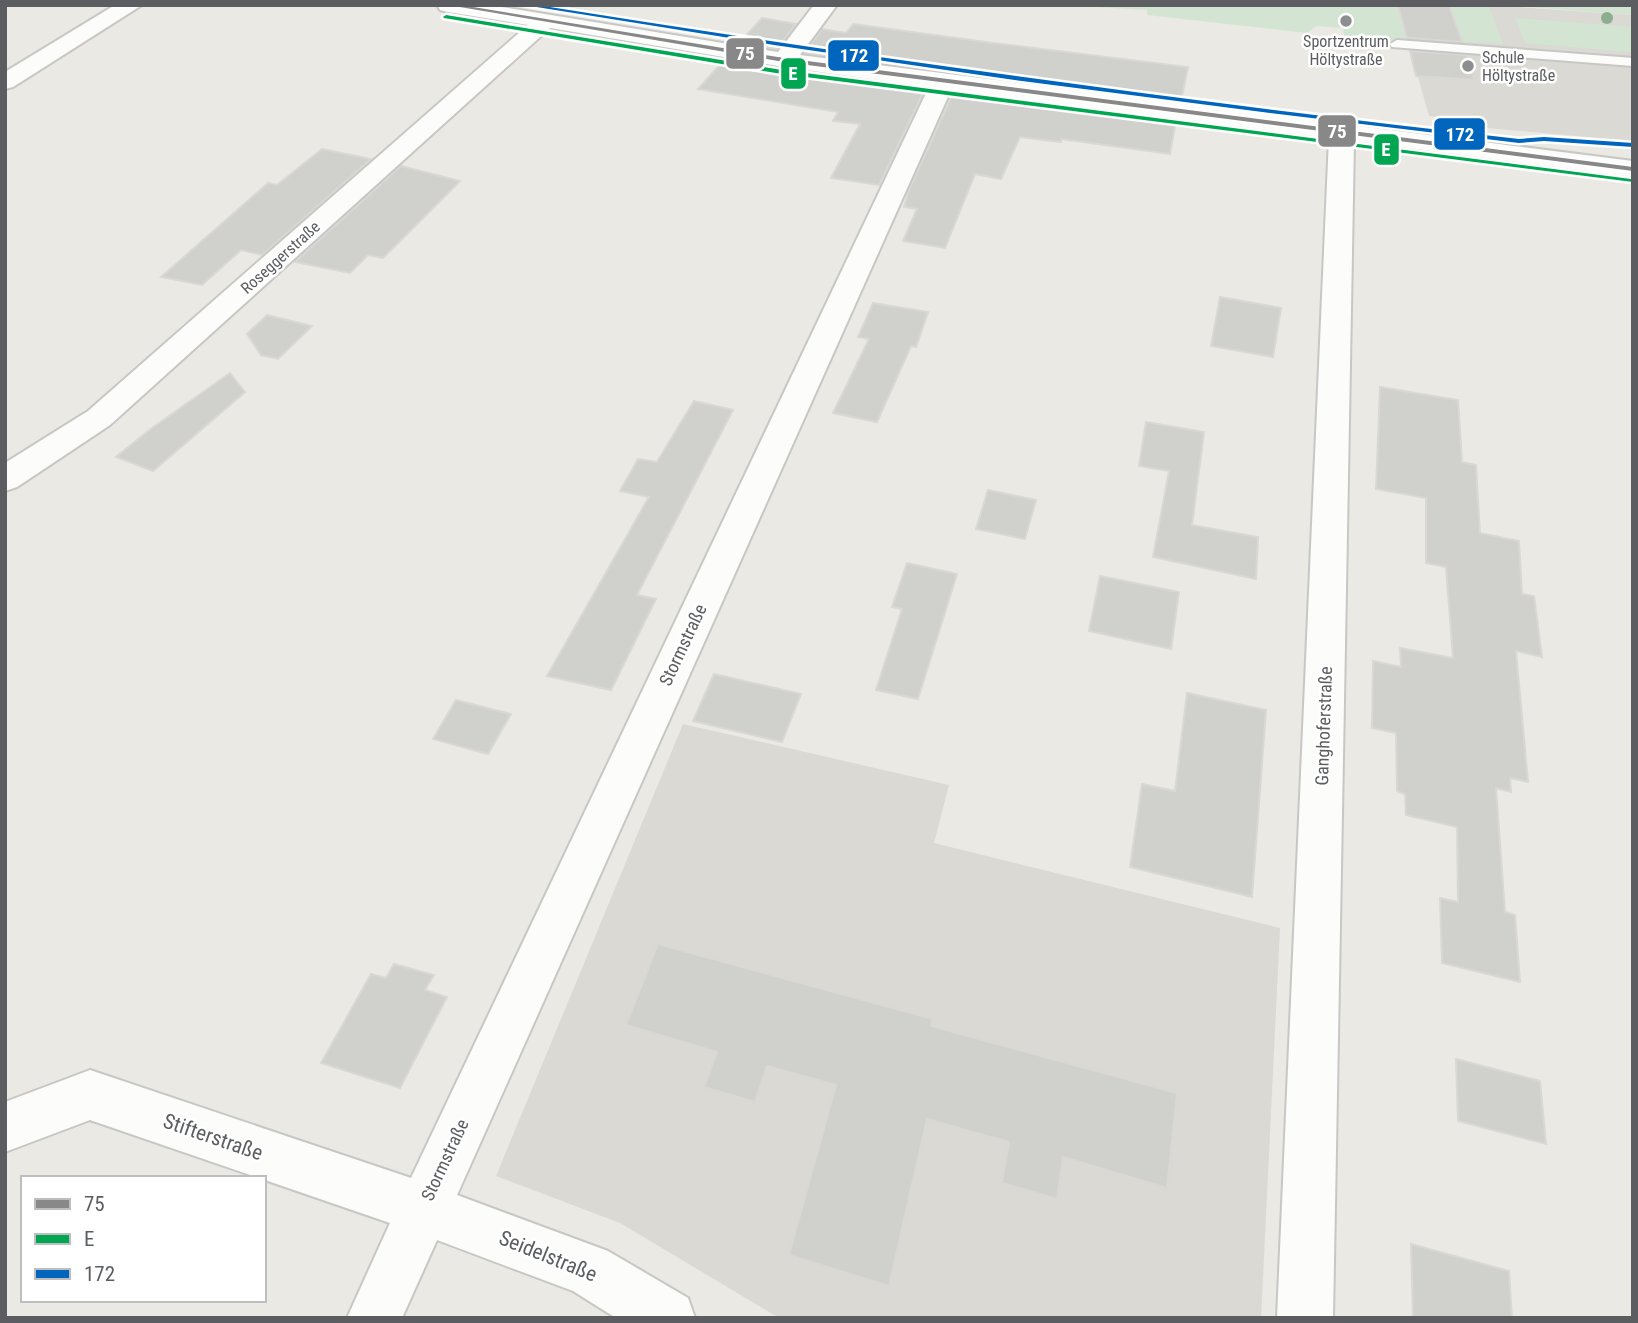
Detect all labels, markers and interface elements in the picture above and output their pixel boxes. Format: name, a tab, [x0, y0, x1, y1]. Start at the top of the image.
marker: Sportzentrum Höltystraße	[1338, 13, 1354, 29]
place label: Sportzentrum Höltystraße	[1303, 32, 1389, 69]
line badge: 75	[725, 37, 765, 70]
line badge: 172	[827, 39, 880, 72]
text: 75	[735, 42, 755, 65]
text: 172	[840, 44, 868, 67]
place label: Schule Höltystraße	[1482, 48, 1555, 85]
line badge: E	[780, 57, 807, 90]
marker: Schule Höltystraße	[1460, 58, 1476, 74]
text: E	[788, 62, 798, 85]
line badge: 75	[1317, 114, 1357, 148]
line badge: 172	[1433, 117, 1486, 151]
text: 75	[1327, 120, 1347, 143]
text: 172	[1446, 123, 1474, 146]
line badge: E	[1373, 133, 1400, 166]
text: E	[1381, 138, 1391, 161]
street label: Roseggerstraße	[237, 217, 324, 298]
street label: Stormstraße	[655, 601, 711, 689]
street label: Ganghoferstraße	[1311, 666, 1336, 786]
street label: Stifterstraße	[160, 1109, 266, 1165]
street label: Stormstraße	[417, 1116, 473, 1204]
legend	[21, 1176, 266, 1302]
text: 75	[84, 1192, 105, 1216]
street label: Seidelstraße	[496, 1226, 601, 1287]
text: E	[84, 1227, 94, 1251]
text: 172	[84, 1262, 115, 1286]

